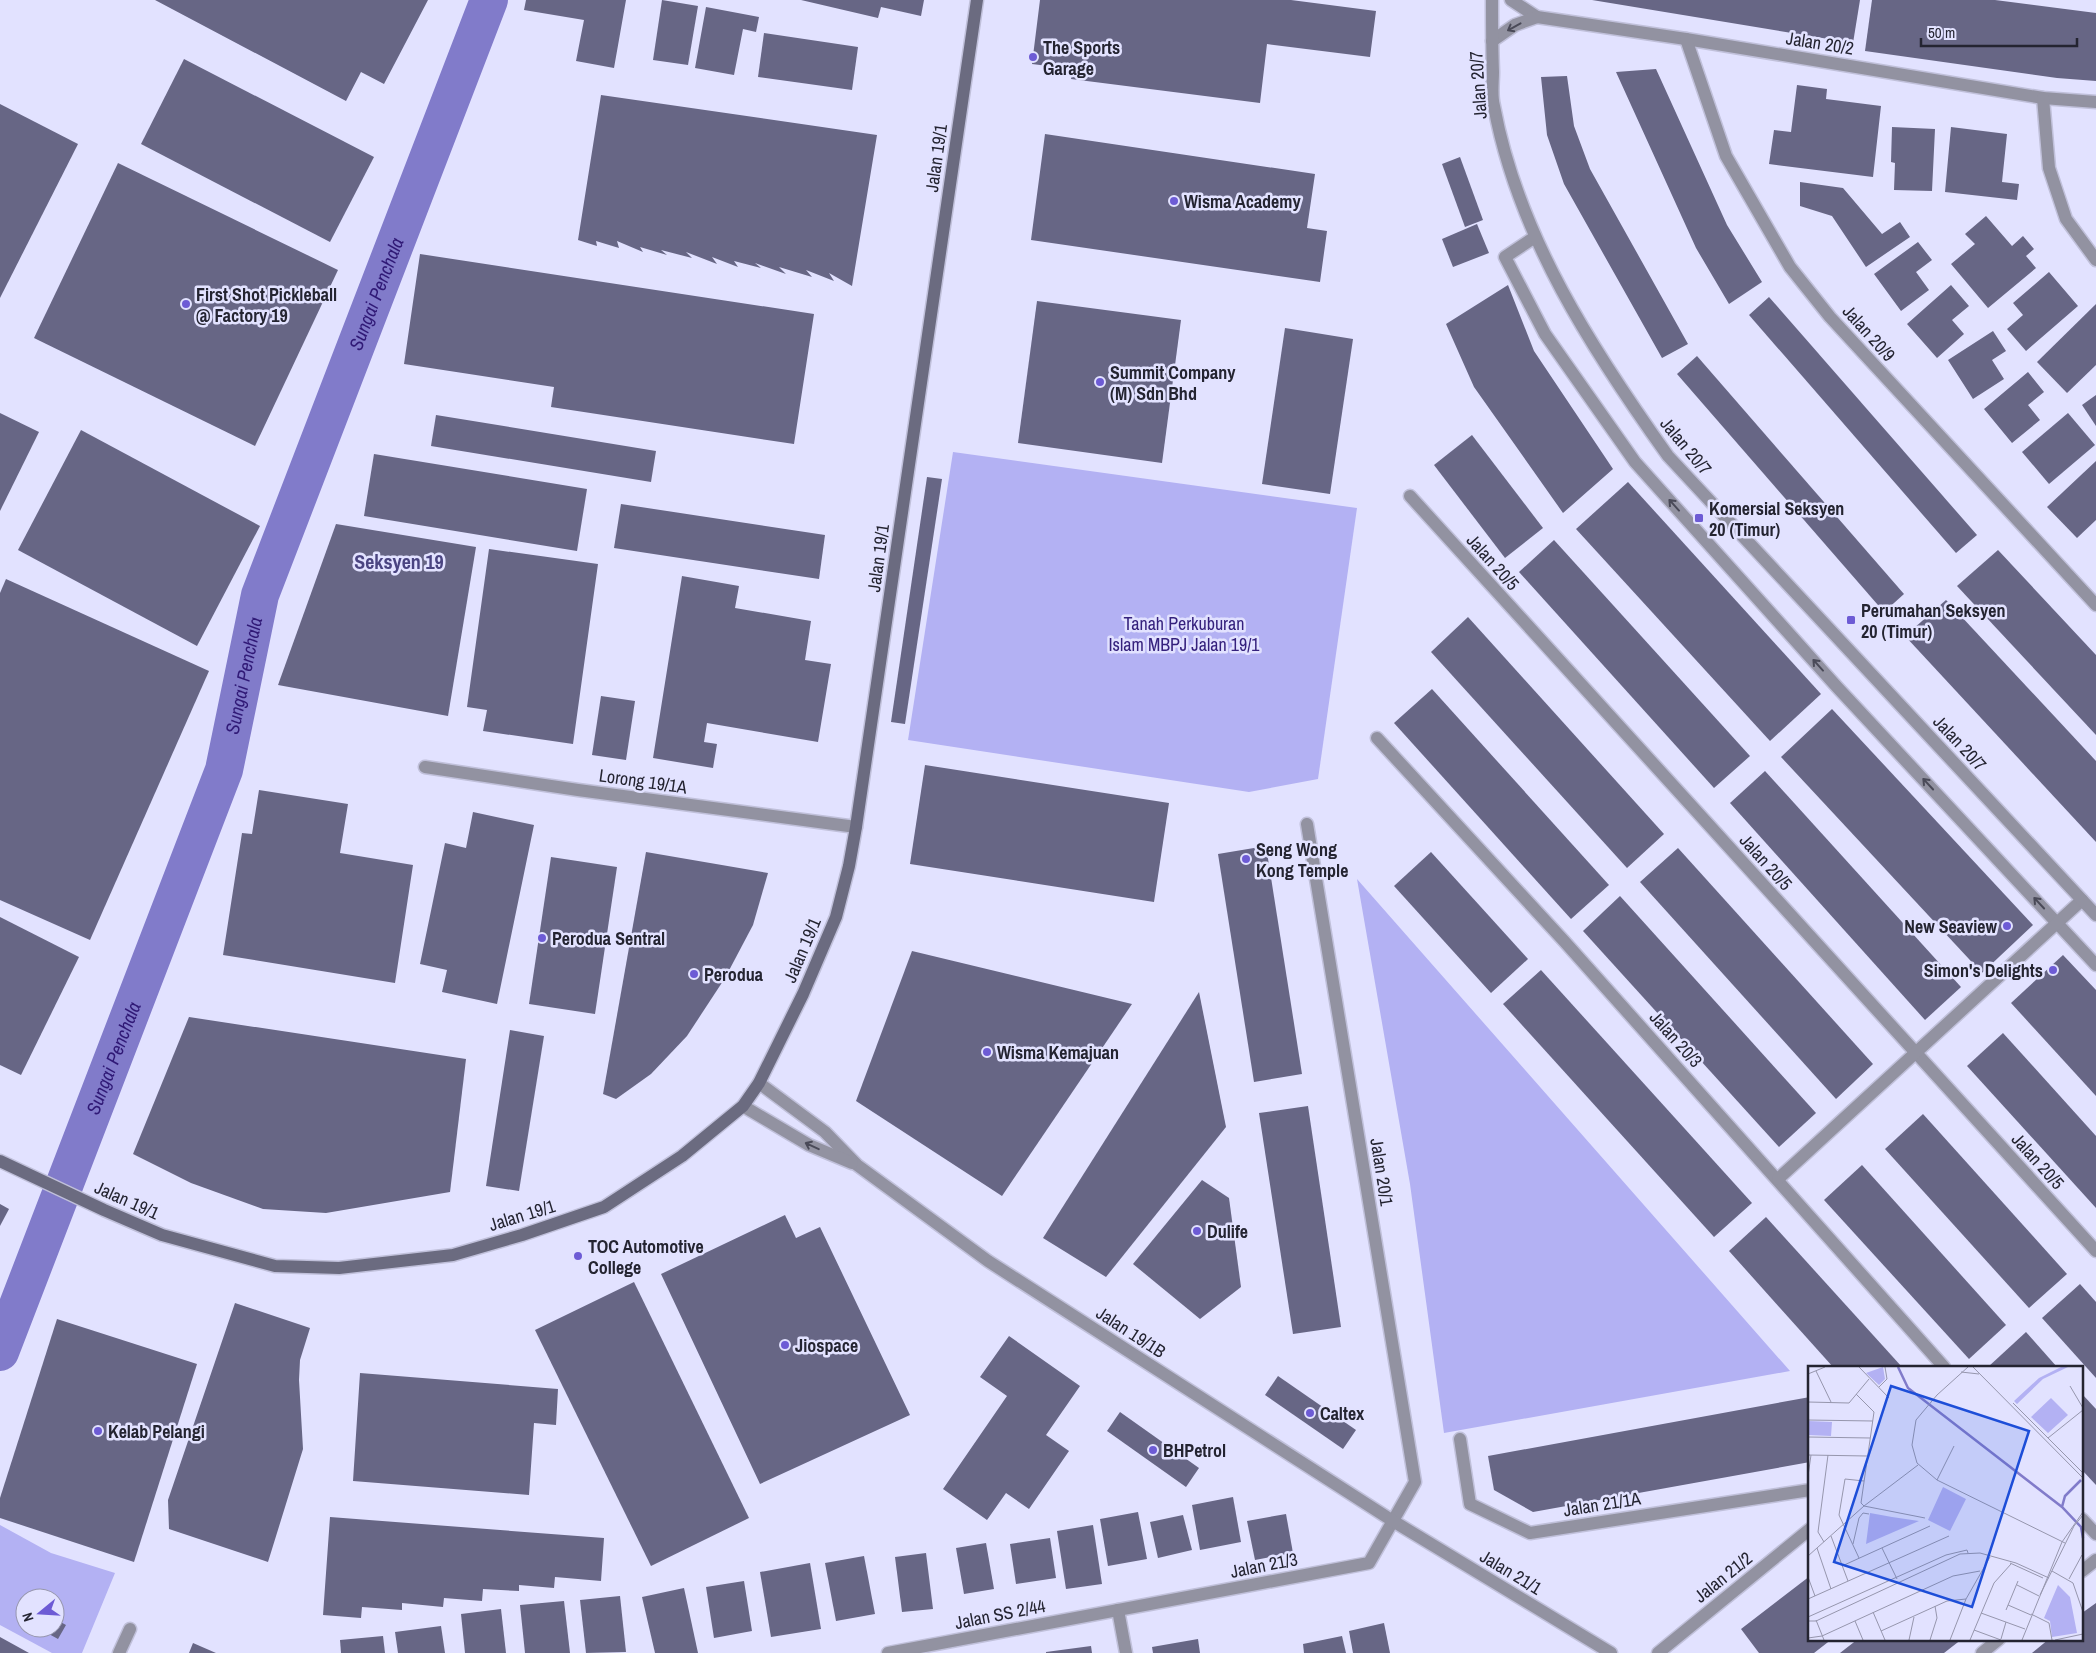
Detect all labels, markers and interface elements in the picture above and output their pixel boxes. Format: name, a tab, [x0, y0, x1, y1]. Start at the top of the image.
scale bar	[1921, 15, 2077, 47]
text: 50 m	[1928, 22, 1955, 43]
one-way arrow	[1507, 23, 1522, 32]
street label: Jalan 20/2	[1784, 25, 1856, 61]
place label: The Sports Garage	[1043, 35, 1120, 81]
street label: Jalan 20/7	[1463, 50, 1493, 120]
marker: The Sports Garage	[1027, 51, 1039, 63]
street label: Jalan 19/1	[919, 122, 953, 193]
place label: Wisma Academy	[1184, 189, 1301, 214]
marker: Wisma Academy	[1168, 195, 1180, 207]
water label: Sungai Penchala	[342, 233, 410, 354]
place label: First Shot Pickleball @ Factory 19	[196, 282, 337, 328]
marker: First Shot Pickleball @ Factory 19	[180, 298, 192, 310]
street label: Jalan 20/9	[1837, 299, 1901, 367]
place label: Summit Company (M) Sdn Bhd	[1110, 360, 1236, 406]
marker: Summit Company (M) Sdn Bhd	[1094, 376, 1106, 388]
street label: Jalan 20/7	[1655, 412, 1717, 480]
place label: Komersial Seksyen 20 (Timur)	[1709, 496, 1844, 542]
one-way arrow	[1668, 499, 1680, 512]
marker: Komersial Seksyen 20 (Timur)	[1693, 512, 1705, 524]
street label: Jalan 19/1	[861, 522, 895, 593]
street label: Jalan 20/5	[1461, 528, 1525, 596]
district label: Seksyen 19	[354, 548, 444, 575]
place label: Perumahan Seksyen 20 (Timur)	[1861, 598, 2005, 644]
park label: Tanah Perkuburan Islam MBPJ Jalan 19/1	[1109, 611, 1260, 657]
water label: Sungai Penchala	[219, 614, 268, 736]
marker: Perumahan Seksyen 20 (Timur)	[1845, 614, 1857, 626]
one-way arrow	[1812, 659, 1823, 672]
street label: Jalan 20/7	[1928, 710, 1992, 776]
street label: Lorong 19/1A	[597, 762, 689, 800]
one-way arrow	[1922, 778, 1934, 791]
street label: Jalan 20/5	[1734, 828, 1798, 896]
place label: Seng Wong Kong Temple	[1256, 837, 1348, 883]
marker: Seng Wong Kong Temple	[1240, 853, 1252, 865]
one-way arrow	[2033, 897, 2045, 909]
street label: Jalan 19/1	[777, 913, 827, 986]
place label: New Seaview	[1904, 914, 1998, 939]
marker: New Seaview	[2001, 920, 2013, 932]
place label: Perodua Sentral	[552, 926, 665, 951]
marker: Perodua Sentral	[536, 932, 548, 944]
place label: Simon's Delights	[1924, 958, 2043, 983]
place label: Perodua	[704, 962, 764, 987]
marker: Simon's Delights	[2047, 964, 2059, 976]
marker: Perodua	[688, 968, 700, 980]
water label: Sungai Penchala	[80, 998, 147, 1118]
street label: Jalan 20/3	[1644, 1005, 1708, 1073]
place label: Wisma Kemajuan	[997, 1040, 1119, 1065]
marker: Wisma Kemajuan	[981, 1046, 993, 1058]
street label: Jalan 20/5	[2006, 1127, 2070, 1195]
street label: Jalan 20/1	[1364, 1136, 1400, 1208]
one-way arrow	[805, 1141, 820, 1150]
street label: Jalan 19/1	[91, 1175, 164, 1226]
street label: Jalan 19/1	[486, 1193, 559, 1237]
place label: Dulife	[1207, 1219, 1248, 1244]
marker: Dulife	[1191, 1225, 1203, 1237]
place label: TOC Automotive College	[588, 1234, 704, 1280]
marker: TOC Automotive College	[572, 1250, 584, 1262]
street label: Jalan 19/1B	[1091, 1300, 1171, 1364]
place label: Jiospace	[795, 1333, 858, 1358]
marker: Jiospace	[779, 1339, 791, 1351]
inset map	[1808, 1366, 2084, 1640]
place label: Caltex	[1320, 1401, 1365, 1426]
marker: Caltex	[1304, 1407, 1316, 1419]
place label: Kelab Pelangi	[108, 1419, 205, 1444]
marker: Kelab Pelangi	[92, 1425, 104, 1437]
place label: BHPetrol	[1163, 1438, 1226, 1463]
marker: BHPetrol	[1147, 1444, 1159, 1456]
street label: Jalan 21/1A	[1562, 1486, 1643, 1522]
street label: Jalan 21/1	[1475, 1544, 1547, 1601]
street label: Jalan 21/3	[1228, 1546, 1300, 1584]
street label: Jalan 21/2	[1689, 1546, 1757, 1608]
north arrow	[15, 1588, 65, 1638]
street label: Jalan SS 2/44	[952, 1593, 1048, 1635]
text: N	[18, 1610, 37, 1624]

